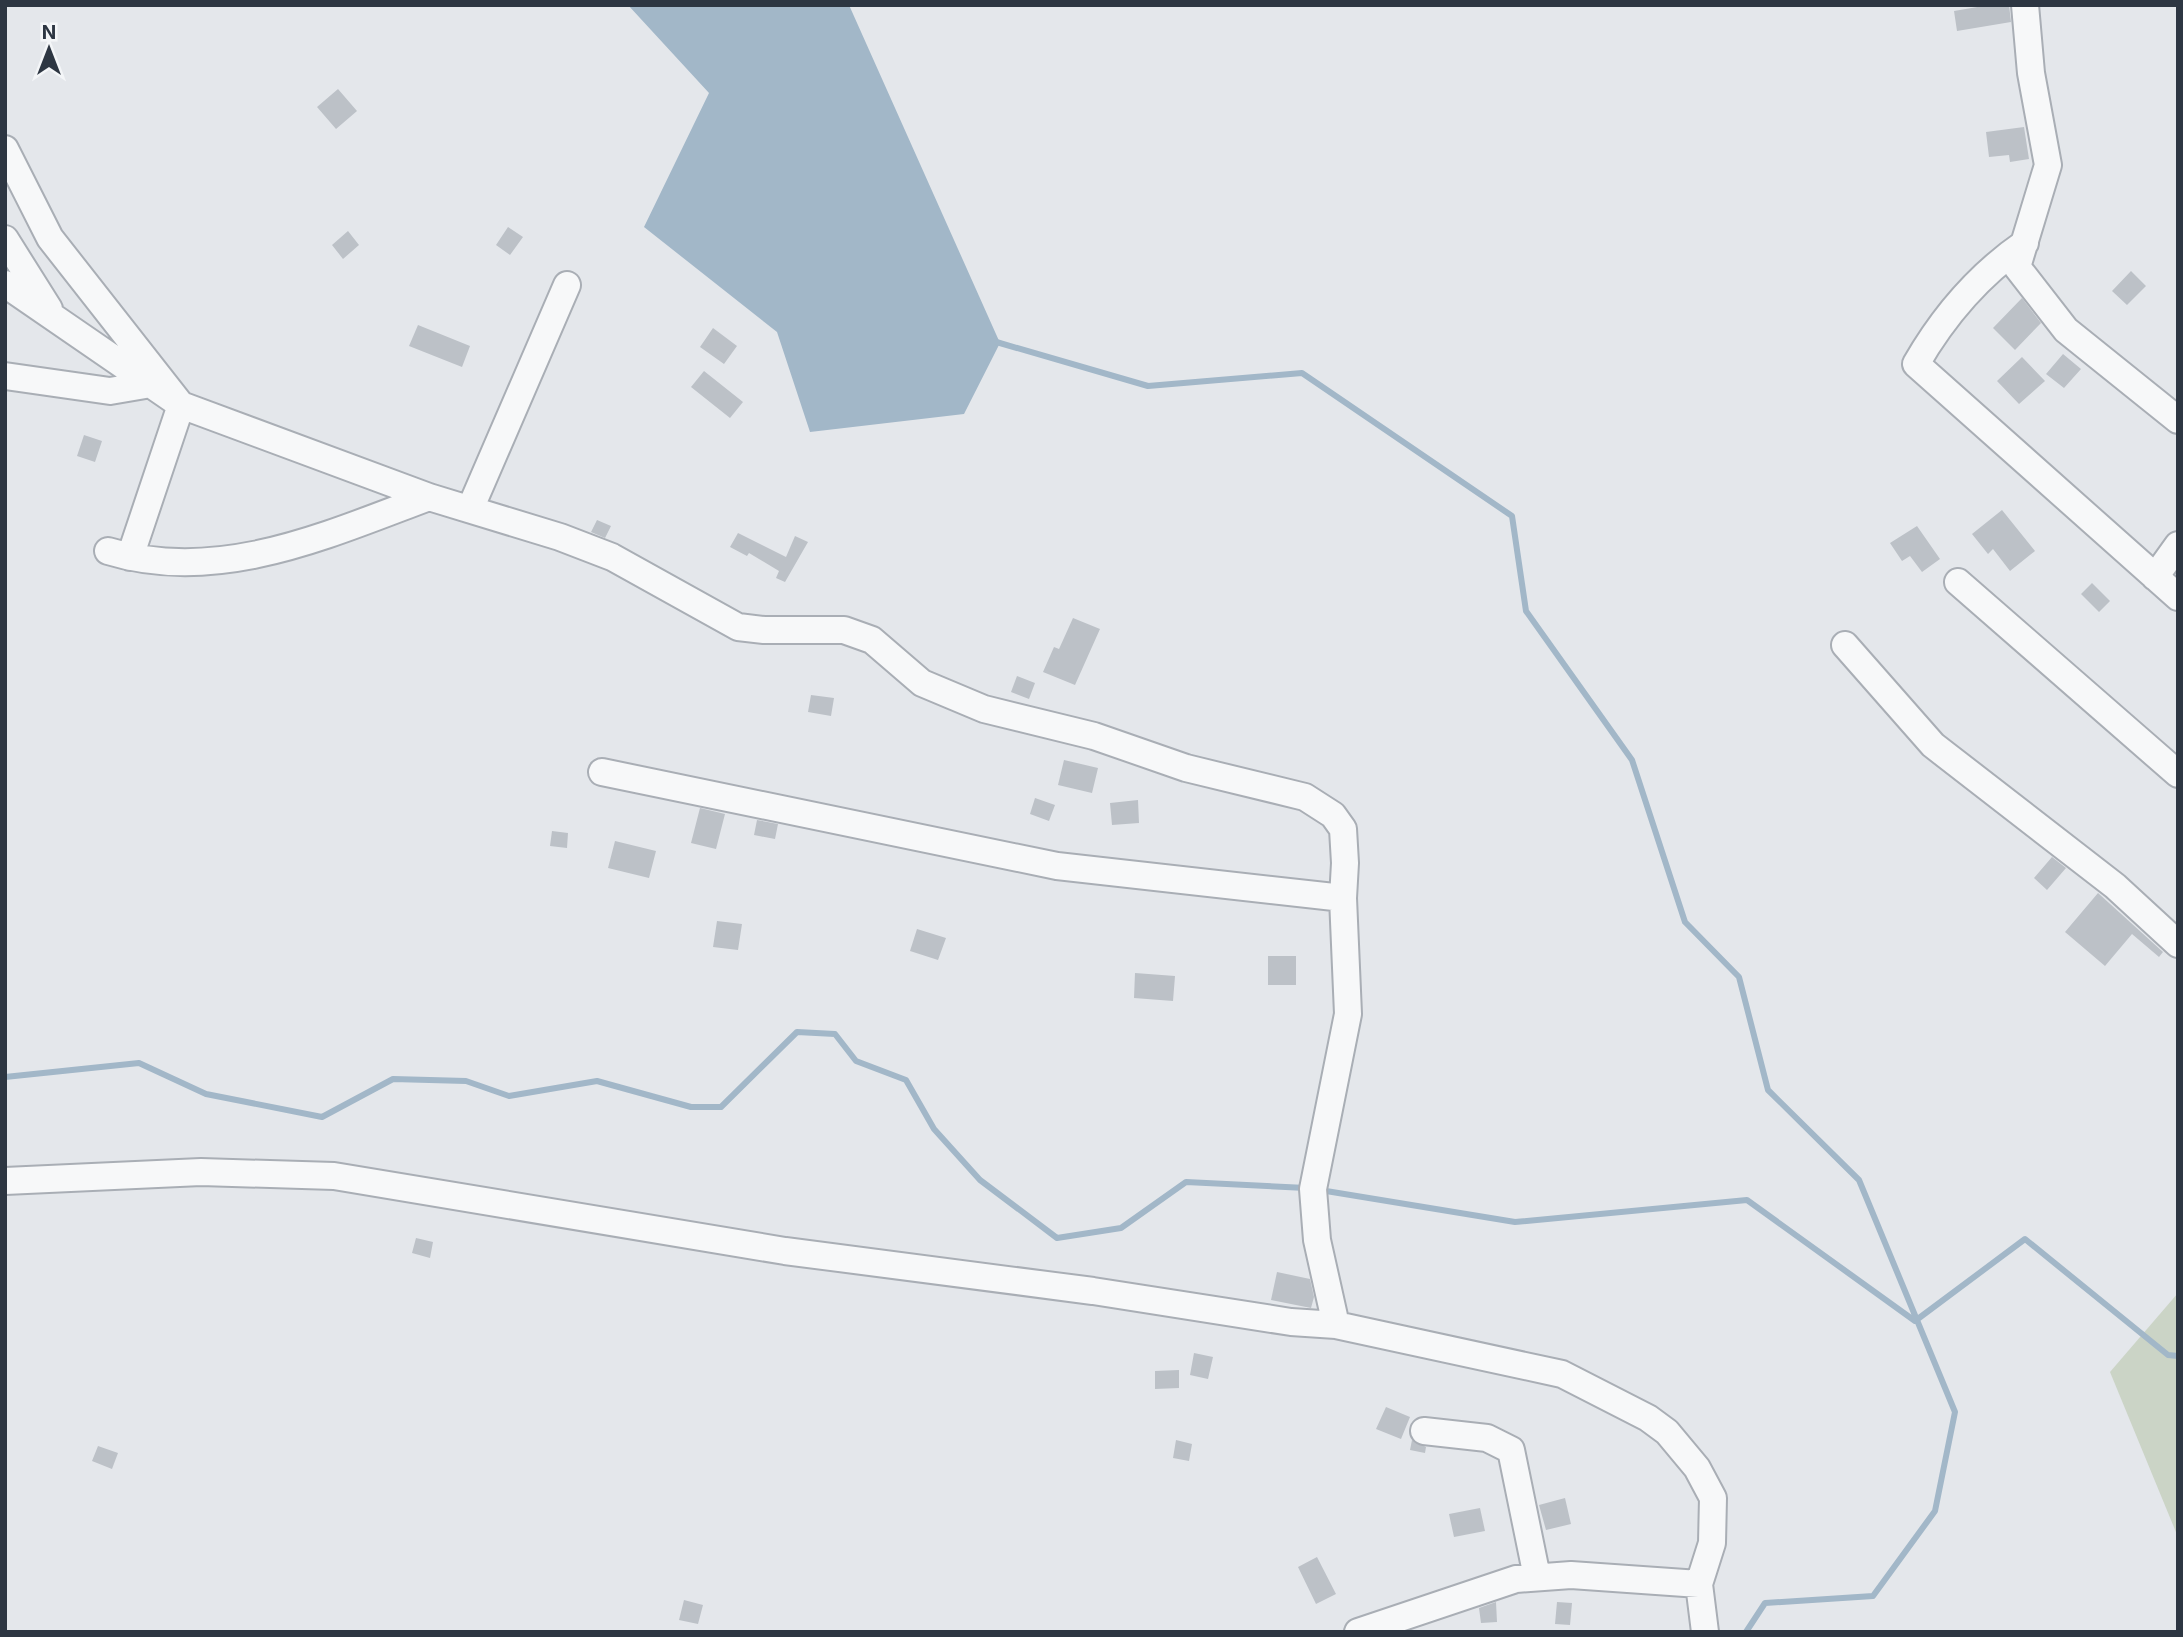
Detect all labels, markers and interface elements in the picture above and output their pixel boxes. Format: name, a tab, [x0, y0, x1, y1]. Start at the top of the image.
north arrow	[14, 14, 84, 84]
text: N	[42, 21, 56, 44]

